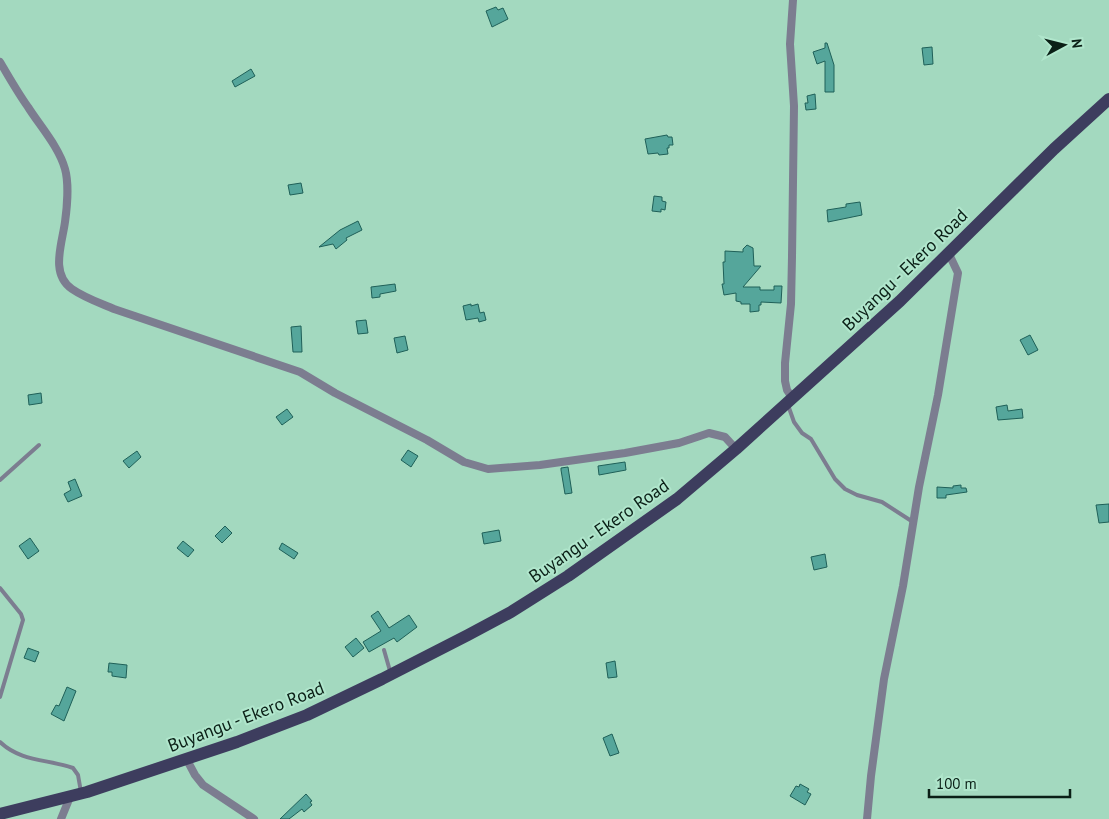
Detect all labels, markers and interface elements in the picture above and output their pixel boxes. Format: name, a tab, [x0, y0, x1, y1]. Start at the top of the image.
north arrow	[1039, 20, 1089, 70]
text: N	[1067, 38, 1086, 49]
street label: Buyangu - Ekero Road	[837, 204, 972, 336]
street label: Buyangu - Ekero Road	[524, 474, 673, 588]
street label: Buyangu - Ekero Road	[164, 676, 327, 757]
scale bar	[929, 766, 1070, 798]
text: 100 m	[936, 774, 977, 793]

